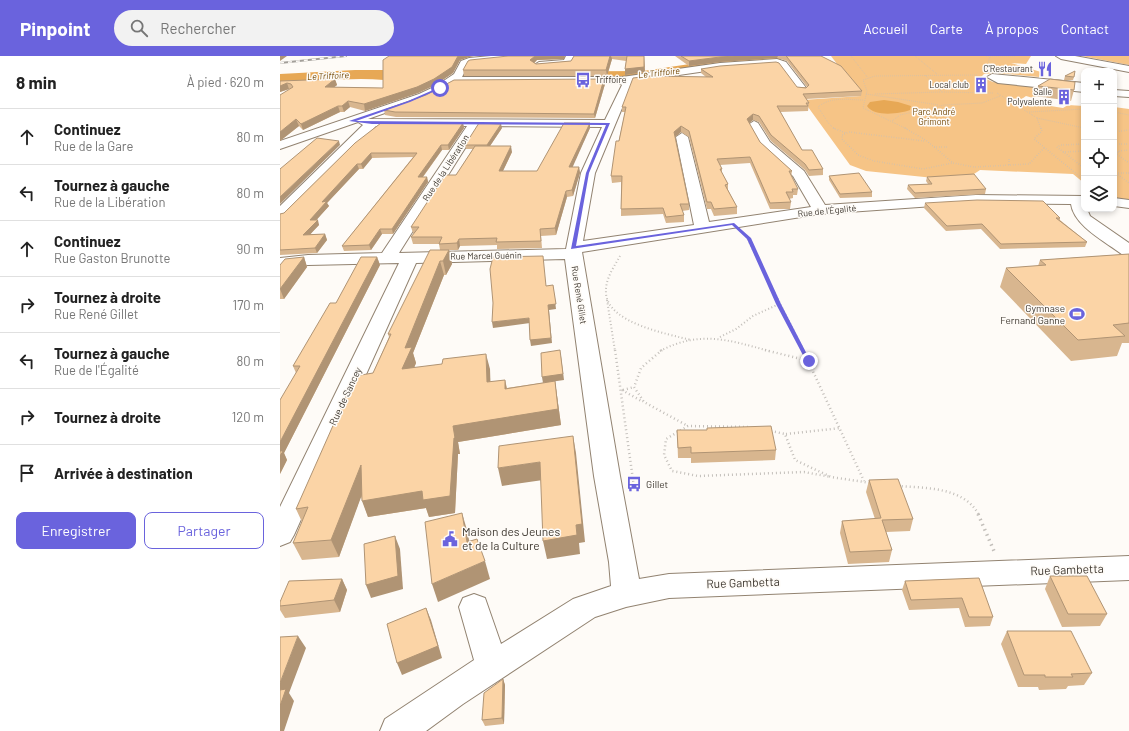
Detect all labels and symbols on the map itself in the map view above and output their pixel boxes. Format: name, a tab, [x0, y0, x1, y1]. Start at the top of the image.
restaurant icon: C'Restaurant	[1036, 60, 1054, 78]
place label: C'Restaurant	[983, 63, 1033, 74]
water label: Le Triffoire	[638, 65, 681, 80]
water label: Le Triffoire	[307, 69, 349, 82]
bus stop icon: Triffoire	[574, 71, 592, 89]
place label: Triffoire	[595, 74, 627, 85]
building icon: Local club	[972, 76, 990, 94]
route start	[431, 79, 449, 97]
place label: Local club	[929, 79, 969, 90]
place label: Salle Polyvalente	[1007, 86, 1052, 107]
building icon: Salle Polyvalente	[1055, 88, 1073, 106]
park label: Parc André Grimont	[913, 106, 956, 127]
street label: Rue de la Libération	[420, 132, 471, 203]
street label: Rue de l'Égalité	[797, 202, 857, 219]
street label: Rue Marcel Guénin	[450, 249, 522, 262]
street label: Rue René Gillet	[569, 265, 590, 325]
place label: Gymnase Fernand Ganne	[1000, 302, 1065, 326]
sports icon: Gymnase Fernand Ganne	[1068, 305, 1086, 323]
route end	[800, 352, 818, 370]
street label: Rue de Sancey	[326, 365, 364, 427]
bus stop icon: Gillet	[625, 475, 643, 493]
place label: Gillet	[646, 478, 669, 490]
place label: Maison des Jeunes et de la Culture	[462, 524, 560, 552]
public building icon: Maison des Jeunes et de la Culture	[441, 530, 459, 548]
street label: Rue Gambetta	[1030, 561, 1104, 577]
street label: Rue Gambetta	[706, 574, 780, 590]

